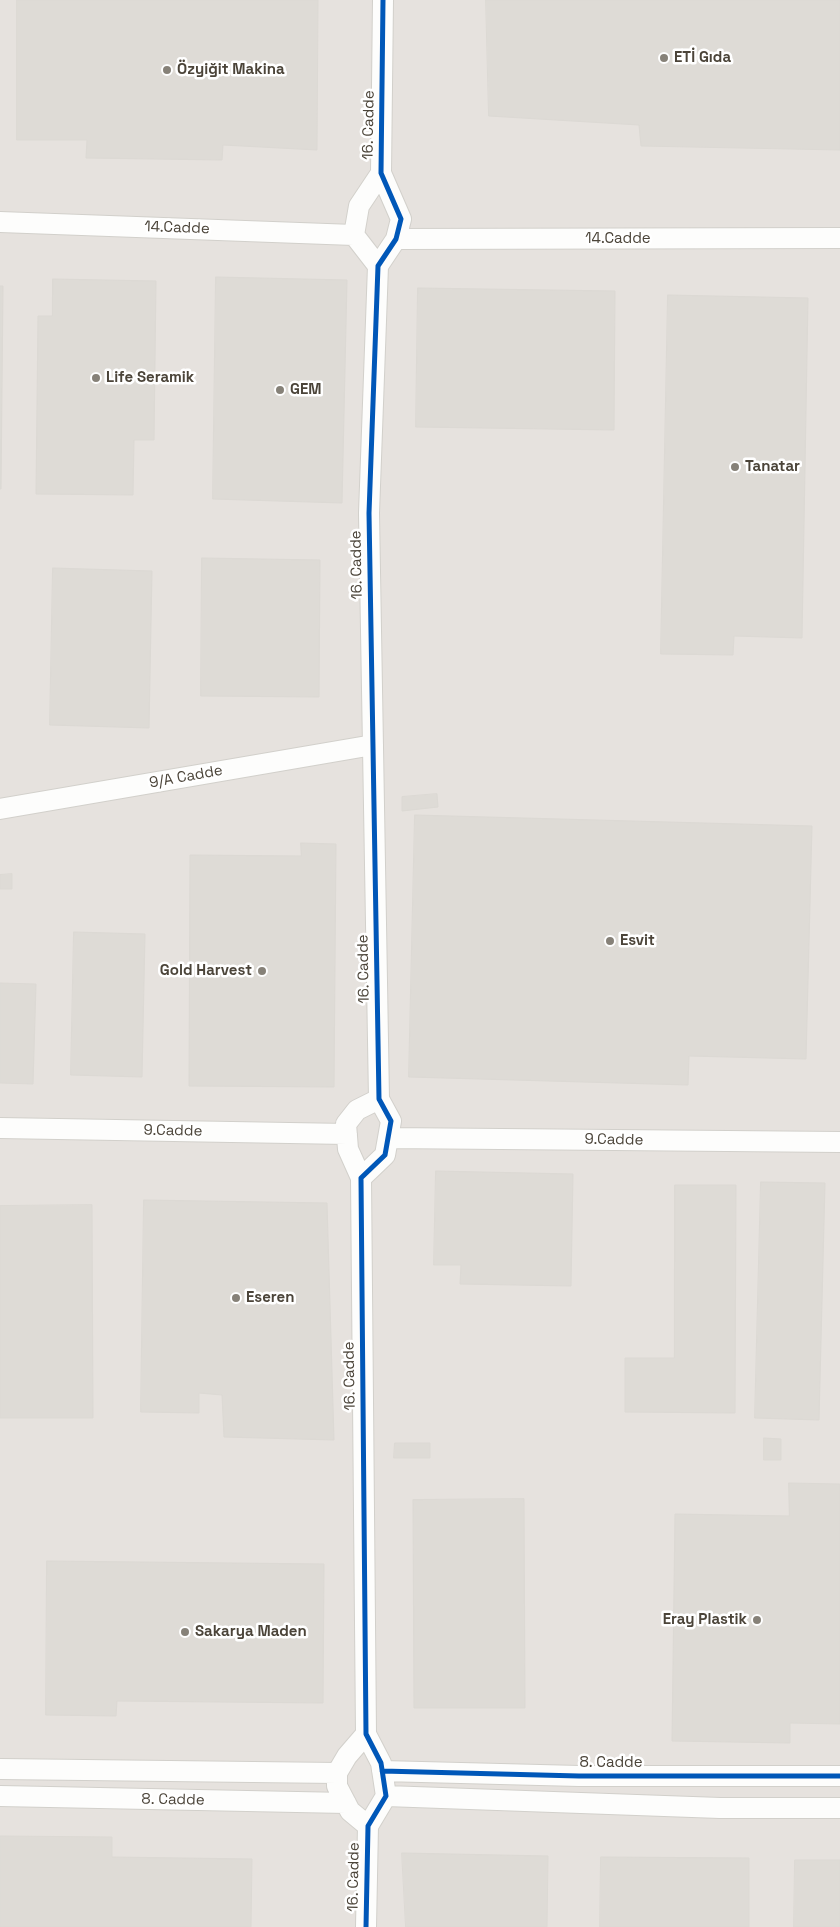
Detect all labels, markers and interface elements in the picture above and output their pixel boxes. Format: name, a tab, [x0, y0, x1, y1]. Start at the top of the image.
place label: ETİ Gıda	[674, 49, 731, 67]
marker: ETİ Gıda	[658, 52, 670, 64]
place label: Özyiğit Makina	[177, 61, 285, 79]
marker: Özyiğit Makina	[161, 64, 173, 76]
street label: 16. Cadde	[359, 90, 379, 160]
street label: 14.Cadde	[144, 218, 210, 238]
street label: 14.Cadde	[585, 230, 651, 248]
place label: Life Seramik	[106, 369, 194, 387]
marker: Life Seramik	[90, 372, 102, 384]
place label: GEM	[290, 381, 321, 399]
marker: GEM	[274, 384, 286, 396]
place label: Tanatar	[745, 458, 800, 476]
marker: Tanatar	[729, 461, 741, 473]
street label: 16. Cadde	[347, 530, 367, 600]
street label: 9/A Cadde	[148, 762, 224, 792]
place label: Esvit	[620, 932, 655, 950]
street label: 16. Cadde	[354, 934, 374, 1004]
marker: Esvit	[604, 935, 616, 947]
place label: Gold Harvest	[160, 962, 252, 980]
marker: Gold Harvest	[256, 965, 268, 977]
street label: 9.Cadde	[143, 1121, 203, 1141]
street label: 9.Cadde	[584, 1130, 644, 1150]
place label: Eseren	[246, 1289, 294, 1307]
marker: Eseren	[230, 1292, 242, 1304]
street label: 16. Cadde	[340, 1341, 360, 1411]
place label: Eray Plastik	[663, 1611, 747, 1629]
marker: Eray Plastik	[751, 1614, 763, 1626]
place label: Sakarya Maden	[195, 1623, 307, 1641]
marker: Sakarya Maden	[179, 1626, 191, 1638]
street label: 8. Cadde	[579, 1754, 643, 1772]
street label: 8. Cadde	[141, 1790, 205, 1810]
street label: 16. Cadde	[344, 1842, 364, 1912]

